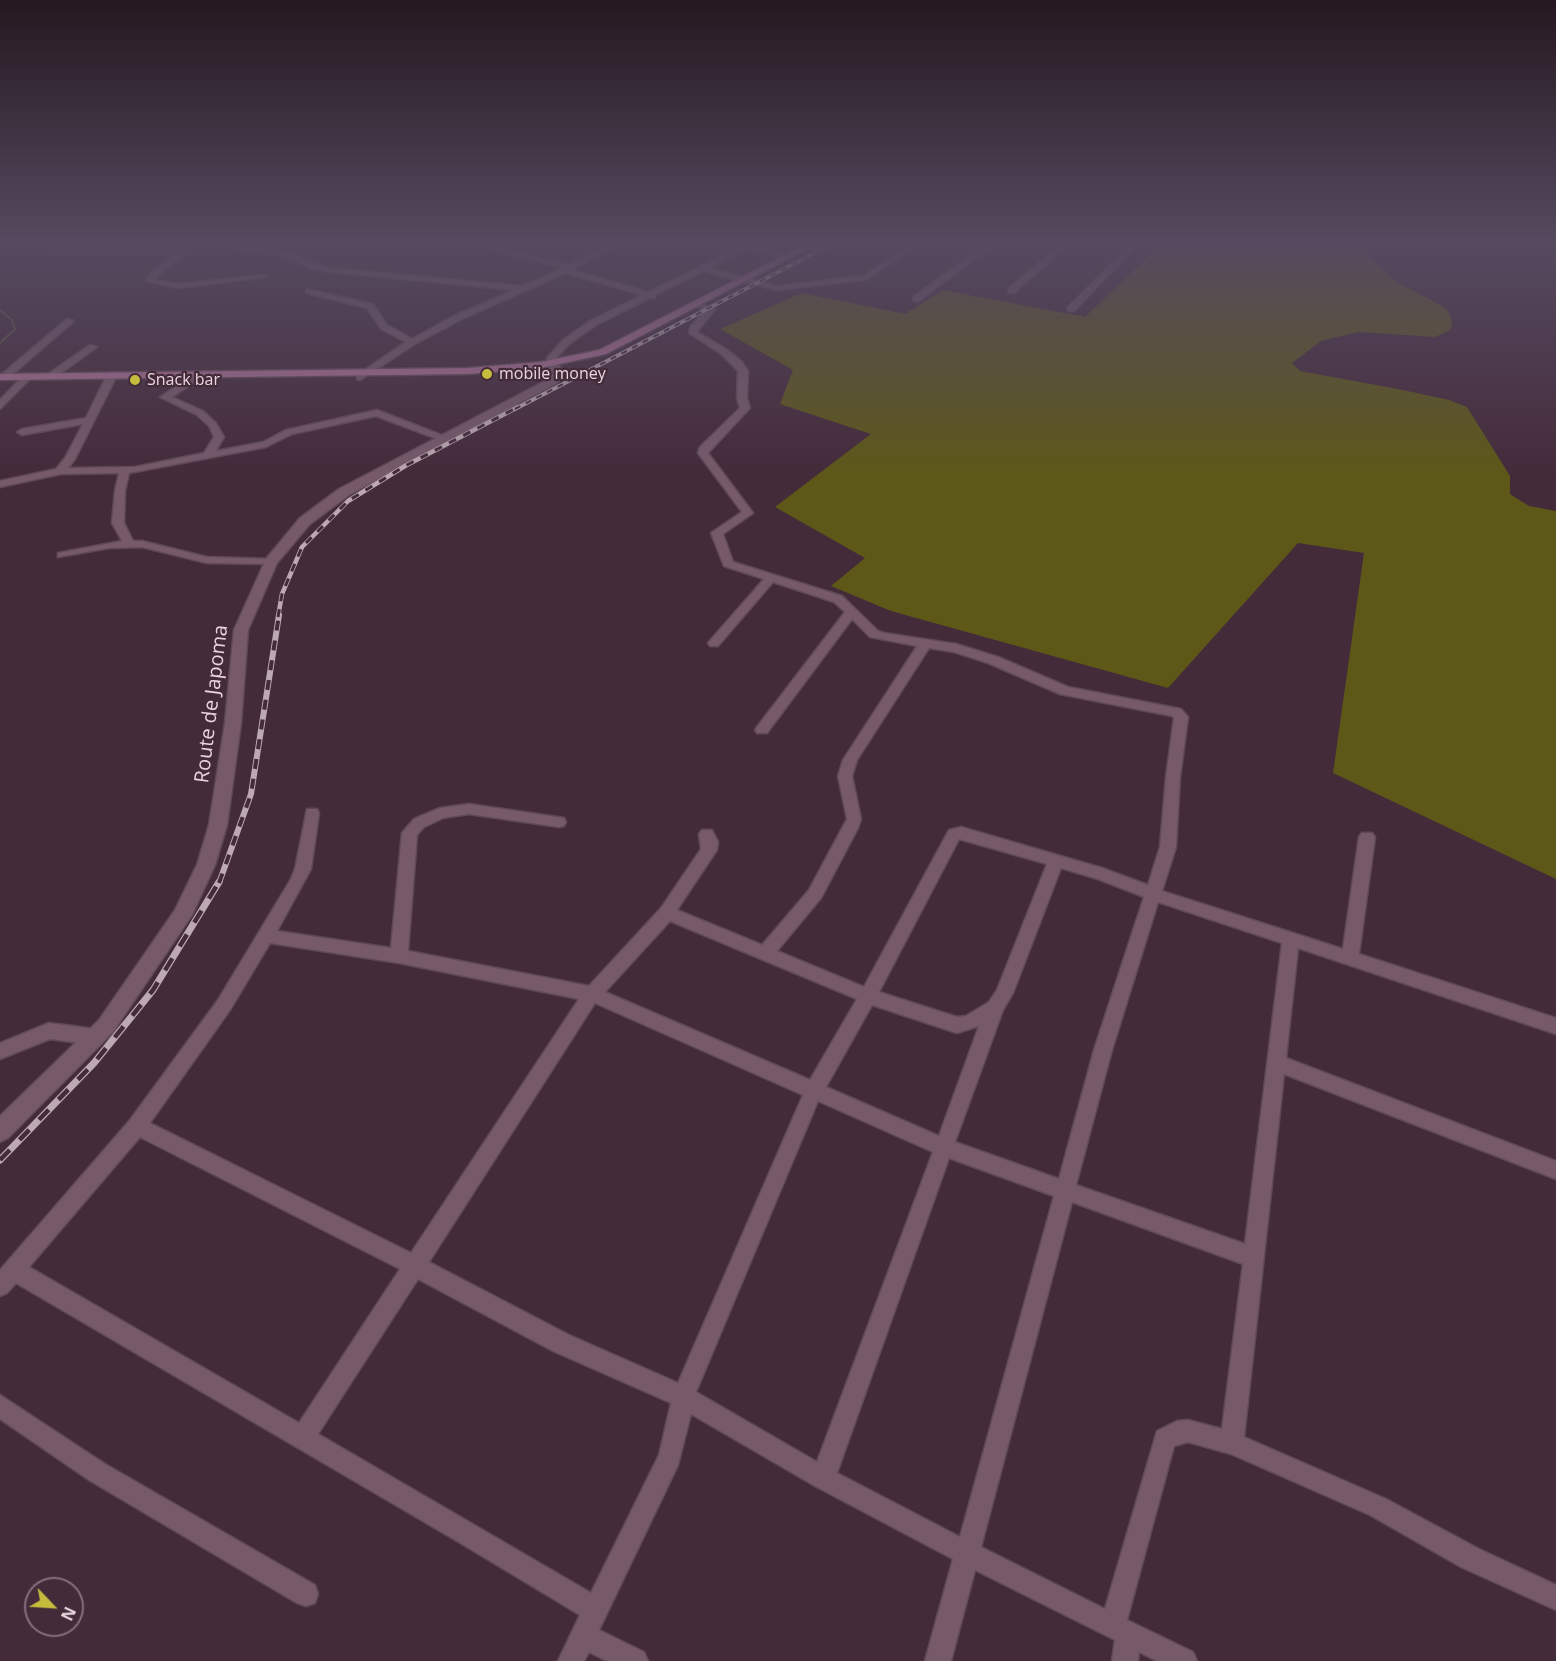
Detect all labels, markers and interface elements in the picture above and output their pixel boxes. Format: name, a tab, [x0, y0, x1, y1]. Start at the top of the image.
place label: mobile money	[499, 364, 606, 384]
marker: mobile money	[480, 367, 494, 381]
place label: Snack bar	[147, 370, 220, 390]
marker: Snack bar	[128, 373, 142, 387]
street label: Route de Japoma	[190, 624, 234, 784]
north arrow	[24, 1577, 84, 1637]
text: N	[56, 1603, 81, 1624]

